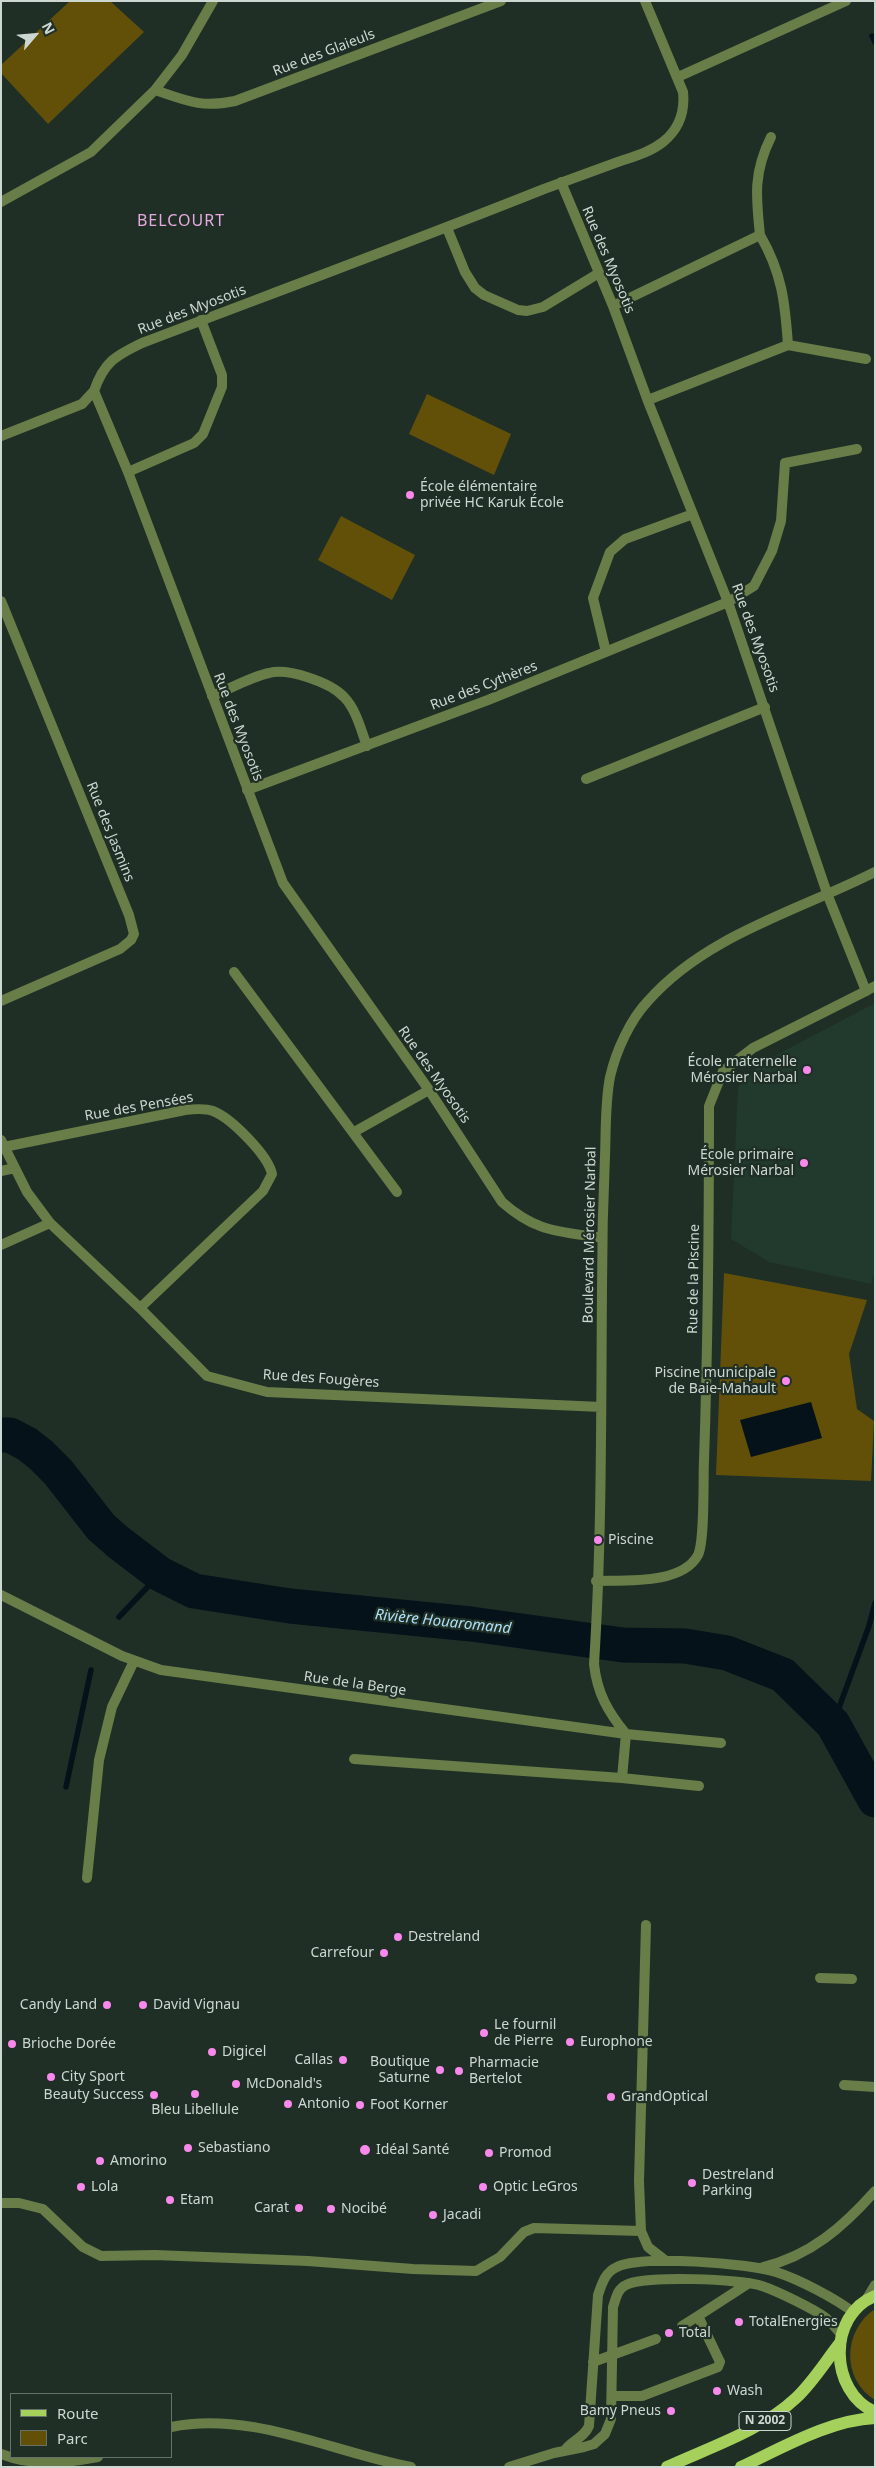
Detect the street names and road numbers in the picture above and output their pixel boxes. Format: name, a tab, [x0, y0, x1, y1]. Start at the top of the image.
street label: Rue des Glaieuls	[271, 26, 377, 80]
street label: Rue des Myosotis	[578, 204, 638, 316]
street label: Rue des Myosotis	[135, 282, 249, 338]
street label: Rue des Myosotis	[728, 581, 782, 695]
street label: Rue des Cythères	[428, 658, 540, 714]
street label: Rue des Myosotis	[210, 670, 266, 784]
street label: Rue des Jasmins	[82, 780, 138, 884]
street label: Rue des Myosotis	[394, 1023, 474, 1127]
street label: Rue des Pensées	[83, 1089, 195, 1125]
street label: Boulevard Mérosier Narbal	[580, 1147, 600, 1323]
street label: Rue de la Piscine	[685, 1224, 703, 1334]
street label: Rue des Fougères	[262, 1367, 380, 1391]
street label: Rue de la Berge	[303, 1668, 407, 1700]
road number: N 2002	[739, 2412, 791, 2430]

